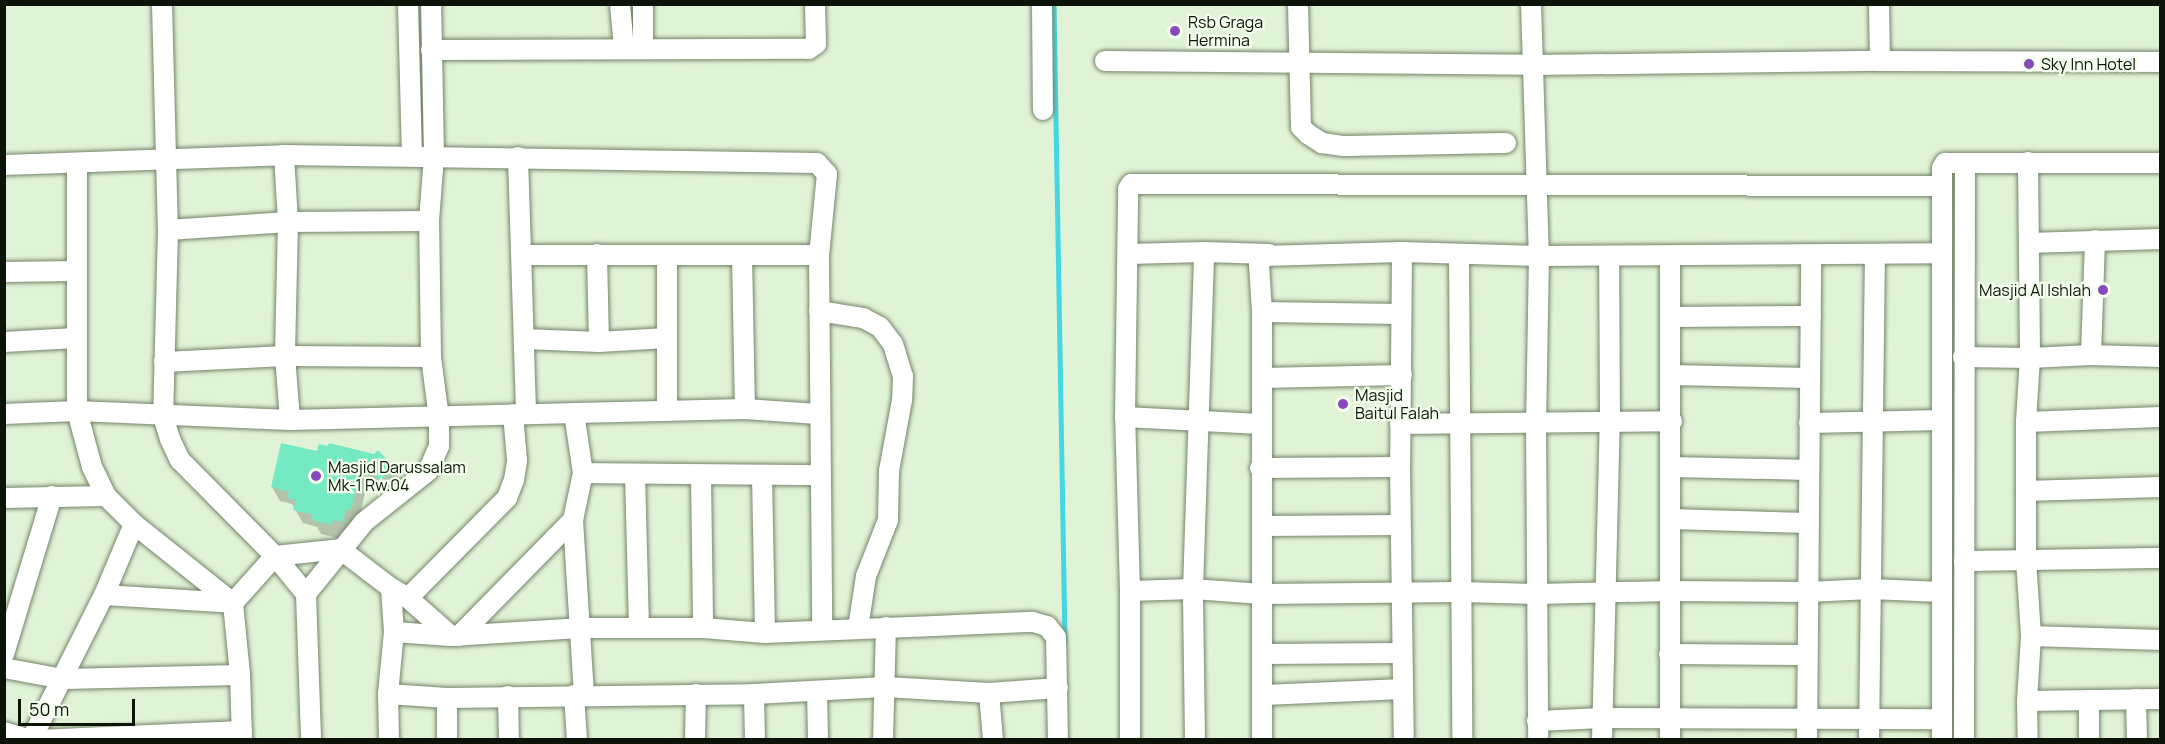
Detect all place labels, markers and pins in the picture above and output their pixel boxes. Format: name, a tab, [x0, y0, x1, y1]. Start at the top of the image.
place label: Rsb Graga Hermina	[1188, 12, 1263, 50]
marker: Rsb Graga Hermina	[1166, 22, 1184, 40]
place label: Sky Inn Hotel	[2041, 54, 2136, 74]
marker: Sky Inn Hotel	[2022, 57, 2036, 71]
place label: Masjid Al Ishlah	[1979, 280, 2091, 300]
marker: Masjid Al Ishlah	[2096, 283, 2110, 297]
place label: Masjid Baitul Falah	[1355, 385, 1439, 423]
marker: Masjid Baitul Falah	[1336, 397, 1350, 411]
place label: Masjid Darussalam Mk-1 Rw.04	[328, 457, 466, 495]
marker: Masjid Darussalam Mk-1 Rw.04	[309, 469, 323, 483]

